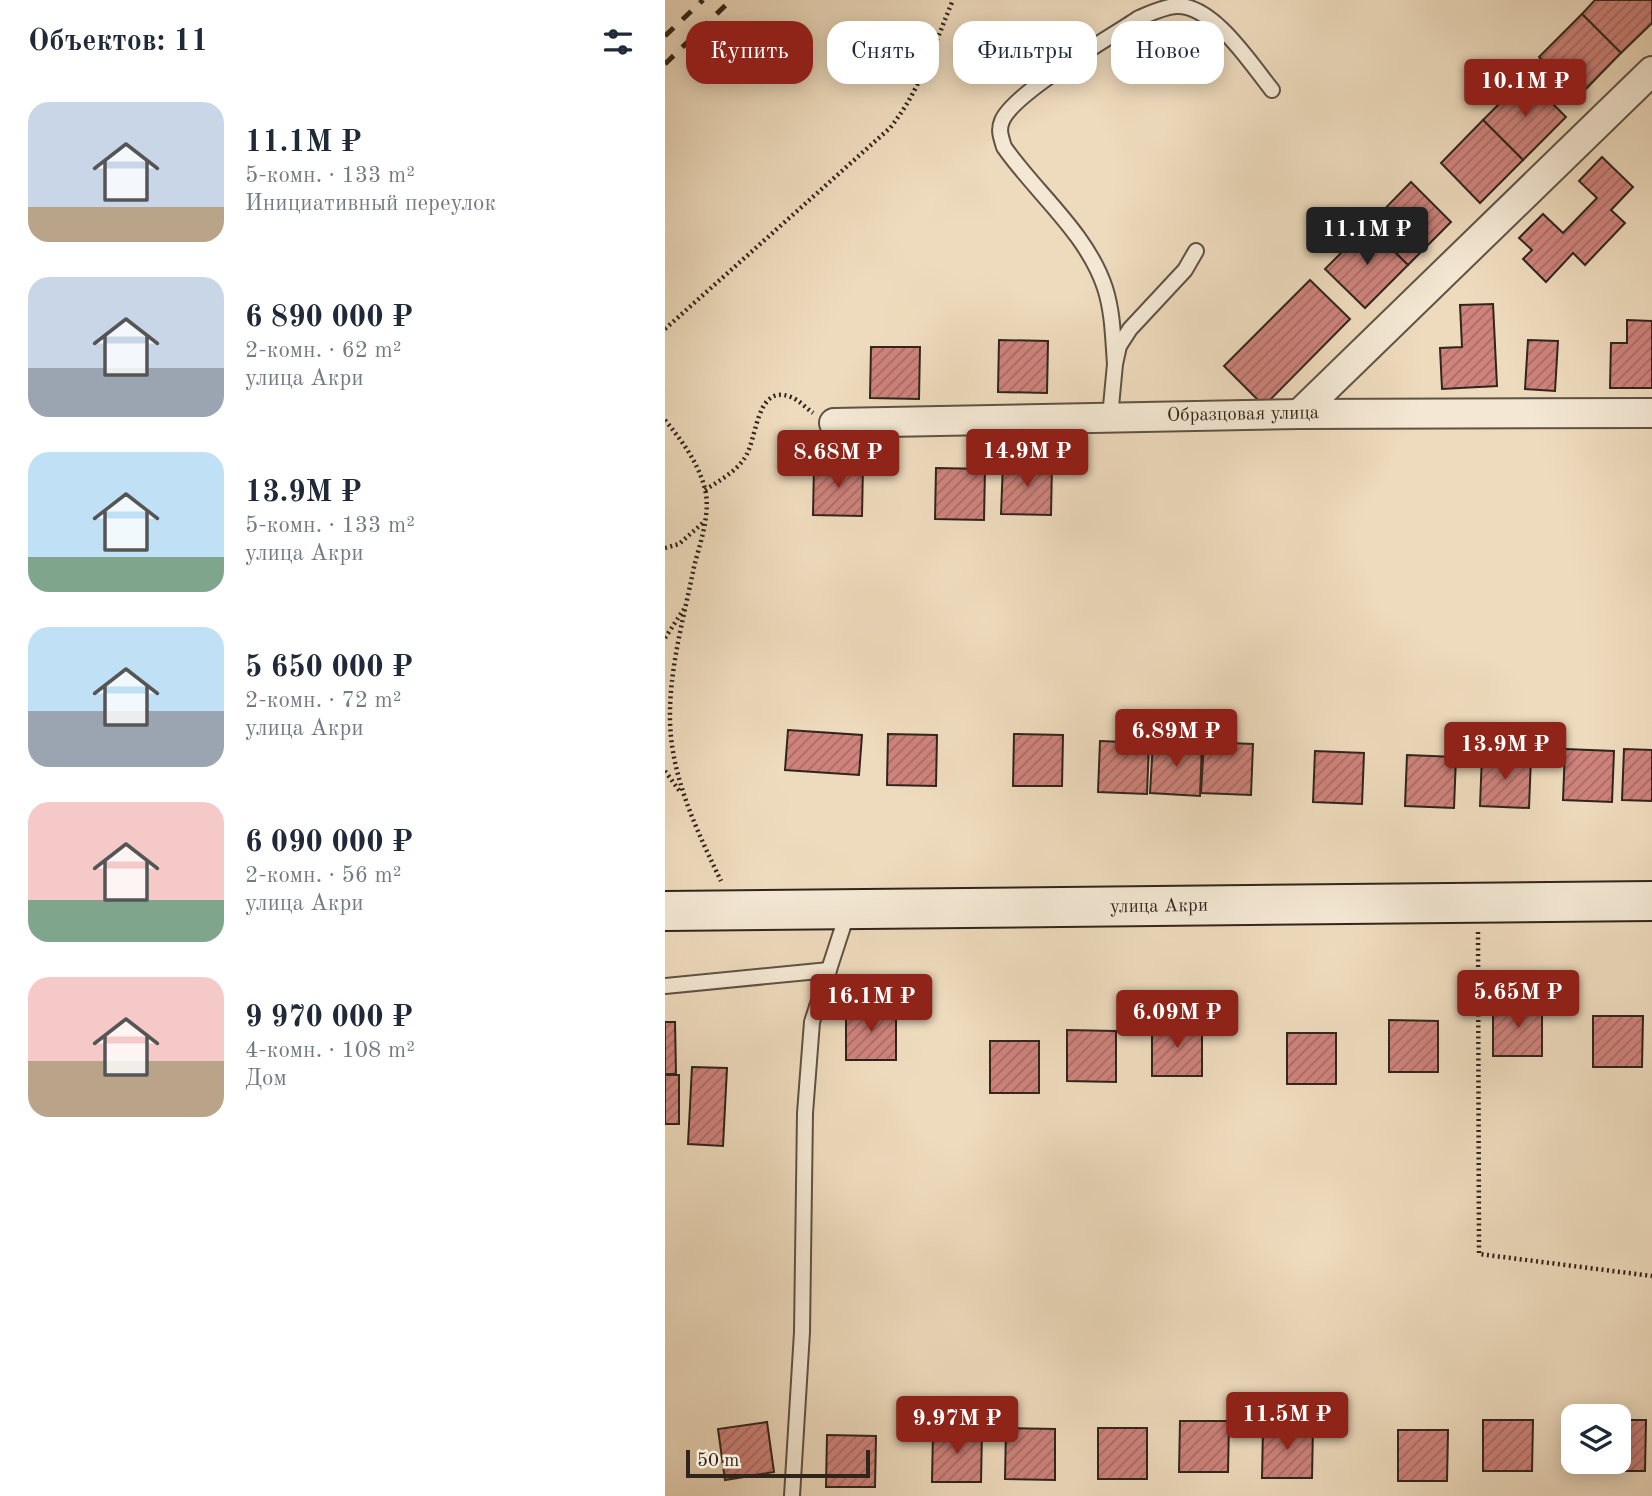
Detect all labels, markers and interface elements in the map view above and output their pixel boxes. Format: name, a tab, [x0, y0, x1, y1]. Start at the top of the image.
chip: Купить	[686, 21, 813, 84]
chip: Снять	[827, 21, 939, 84]
chip: Фильтры	[953, 21, 1097, 84]
chip: Новое	[1111, 21, 1224, 84]
icon: filters	[599, 23, 637, 61]
text: Объектов: 11	[28, 27, 208, 57]
pin: 10.1M ₽	[1460, 60, 1590, 119]
text: 10.1M ₽	[1480, 70, 1570, 93]
text: 11.1M ₽	[245, 128, 362, 158]
icon: home	[84, 130, 168, 214]
text: 5-комн. · 133 m²	[245, 164, 415, 187]
text: Инициативный переулок	[245, 192, 496, 215]
pin: 11.1M ₽	[1302, 208, 1432, 267]
text: 11.1M ₽	[1322, 218, 1412, 241]
text: 6 890 000 ₽	[245, 303, 413, 333]
icon: home	[84, 305, 168, 389]
text: 2-комн. · 62 m²	[245, 339, 402, 362]
text: улица Акри	[245, 367, 364, 390]
street label: Образцовая улица	[1167, 404, 1320, 426]
pin: 8.68M ₽	[773, 430, 903, 490]
pin: 14.9M ₽	[962, 430, 1092, 489]
text: 14.9M ₽	[982, 440, 1072, 463]
text: 8.68M ₽	[793, 441, 883, 464]
text: 13.9M ₽	[245, 478, 362, 508]
icon: home	[84, 480, 168, 564]
text: 5-комн. · 133 m²	[245, 514, 415, 537]
text: улица Акри	[245, 542, 364, 565]
text: 5 650 000 ₽	[245, 653, 413, 683]
icon: home	[84, 655, 168, 739]
text: 2-комн. · 72 m²	[245, 689, 402, 712]
pin: 6.89M ₽	[1111, 710, 1241, 769]
text: улица Акри	[245, 717, 364, 740]
text: 6.89M ₽	[1131, 720, 1221, 743]
pin: 13.9M ₽	[1440, 722, 1570, 782]
text: 13.9M ₽	[1460, 733, 1550, 756]
text: 6 090 000 ₽	[245, 828, 413, 858]
icon: home	[84, 830, 168, 914]
text: 2-комн. · 56 m²	[245, 864, 402, 887]
text: улица Акри	[245, 892, 364, 915]
street label: улица Акри	[1110, 897, 1208, 917]
pin: 5.65M ₽	[1453, 970, 1583, 1030]
pin: 16.1M ₽	[806, 974, 936, 1034]
text: 5.65M ₽	[1473, 981, 1563, 1004]
text: 16.1M ₽	[826, 985, 916, 1008]
pin: 6.09M ₽	[1112, 990, 1242, 1050]
text: 6.09M ₽	[1132, 1001, 1222, 1024]
text: 9 970 000 ₽	[245, 1003, 413, 1033]
icon: home	[84, 1005, 168, 1089]
text: 4-комн. · 108 m²	[245, 1039, 415, 1062]
text: Дом	[245, 1067, 287, 1090]
pin: 11.5M ₽	[1222, 1392, 1352, 1452]
pin: 9.97M ₽	[892, 1396, 1022, 1456]
text: 11.5M ₽	[1242, 1403, 1332, 1426]
map controls	[1561, 1404, 1631, 1474]
button: layers	[1561, 1404, 1631, 1474]
text: 9.97M ₽	[912, 1407, 1002, 1430]
scale bar	[686, 1447, 870, 1479]
text: 50 m	[697, 1452, 739, 1471]

